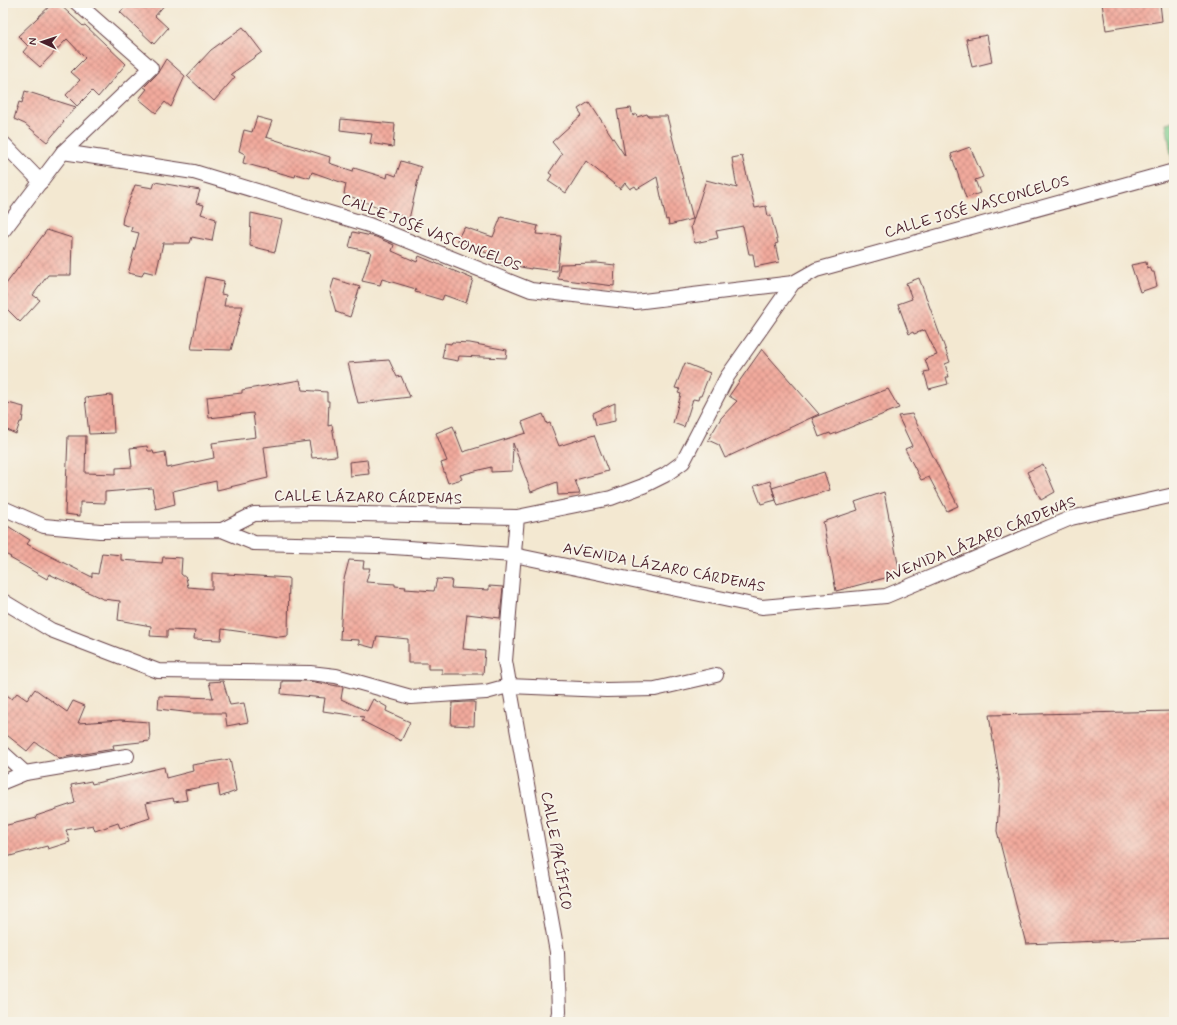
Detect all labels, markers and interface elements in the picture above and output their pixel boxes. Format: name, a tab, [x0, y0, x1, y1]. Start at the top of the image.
north arrow	[22, 22, 62, 62]
text: N	[26, 38, 40, 46]
street label: CALLE JOSÉ VASCONCELOS	[882, 170, 1072, 243]
street label: CALLE JOSÉ VASCONCELOS	[338, 188, 524, 277]
street label: CALLE LÁZARO CÁRDENAS	[274, 485, 462, 510]
street label: AVENIDA LÁZARO CÁRDENAS	[881, 491, 1079, 588]
street label: AVENIDA LÁZARO CÁRDENAS	[561, 538, 767, 597]
street label: CALLE PACÍFICO	[536, 790, 577, 912]

